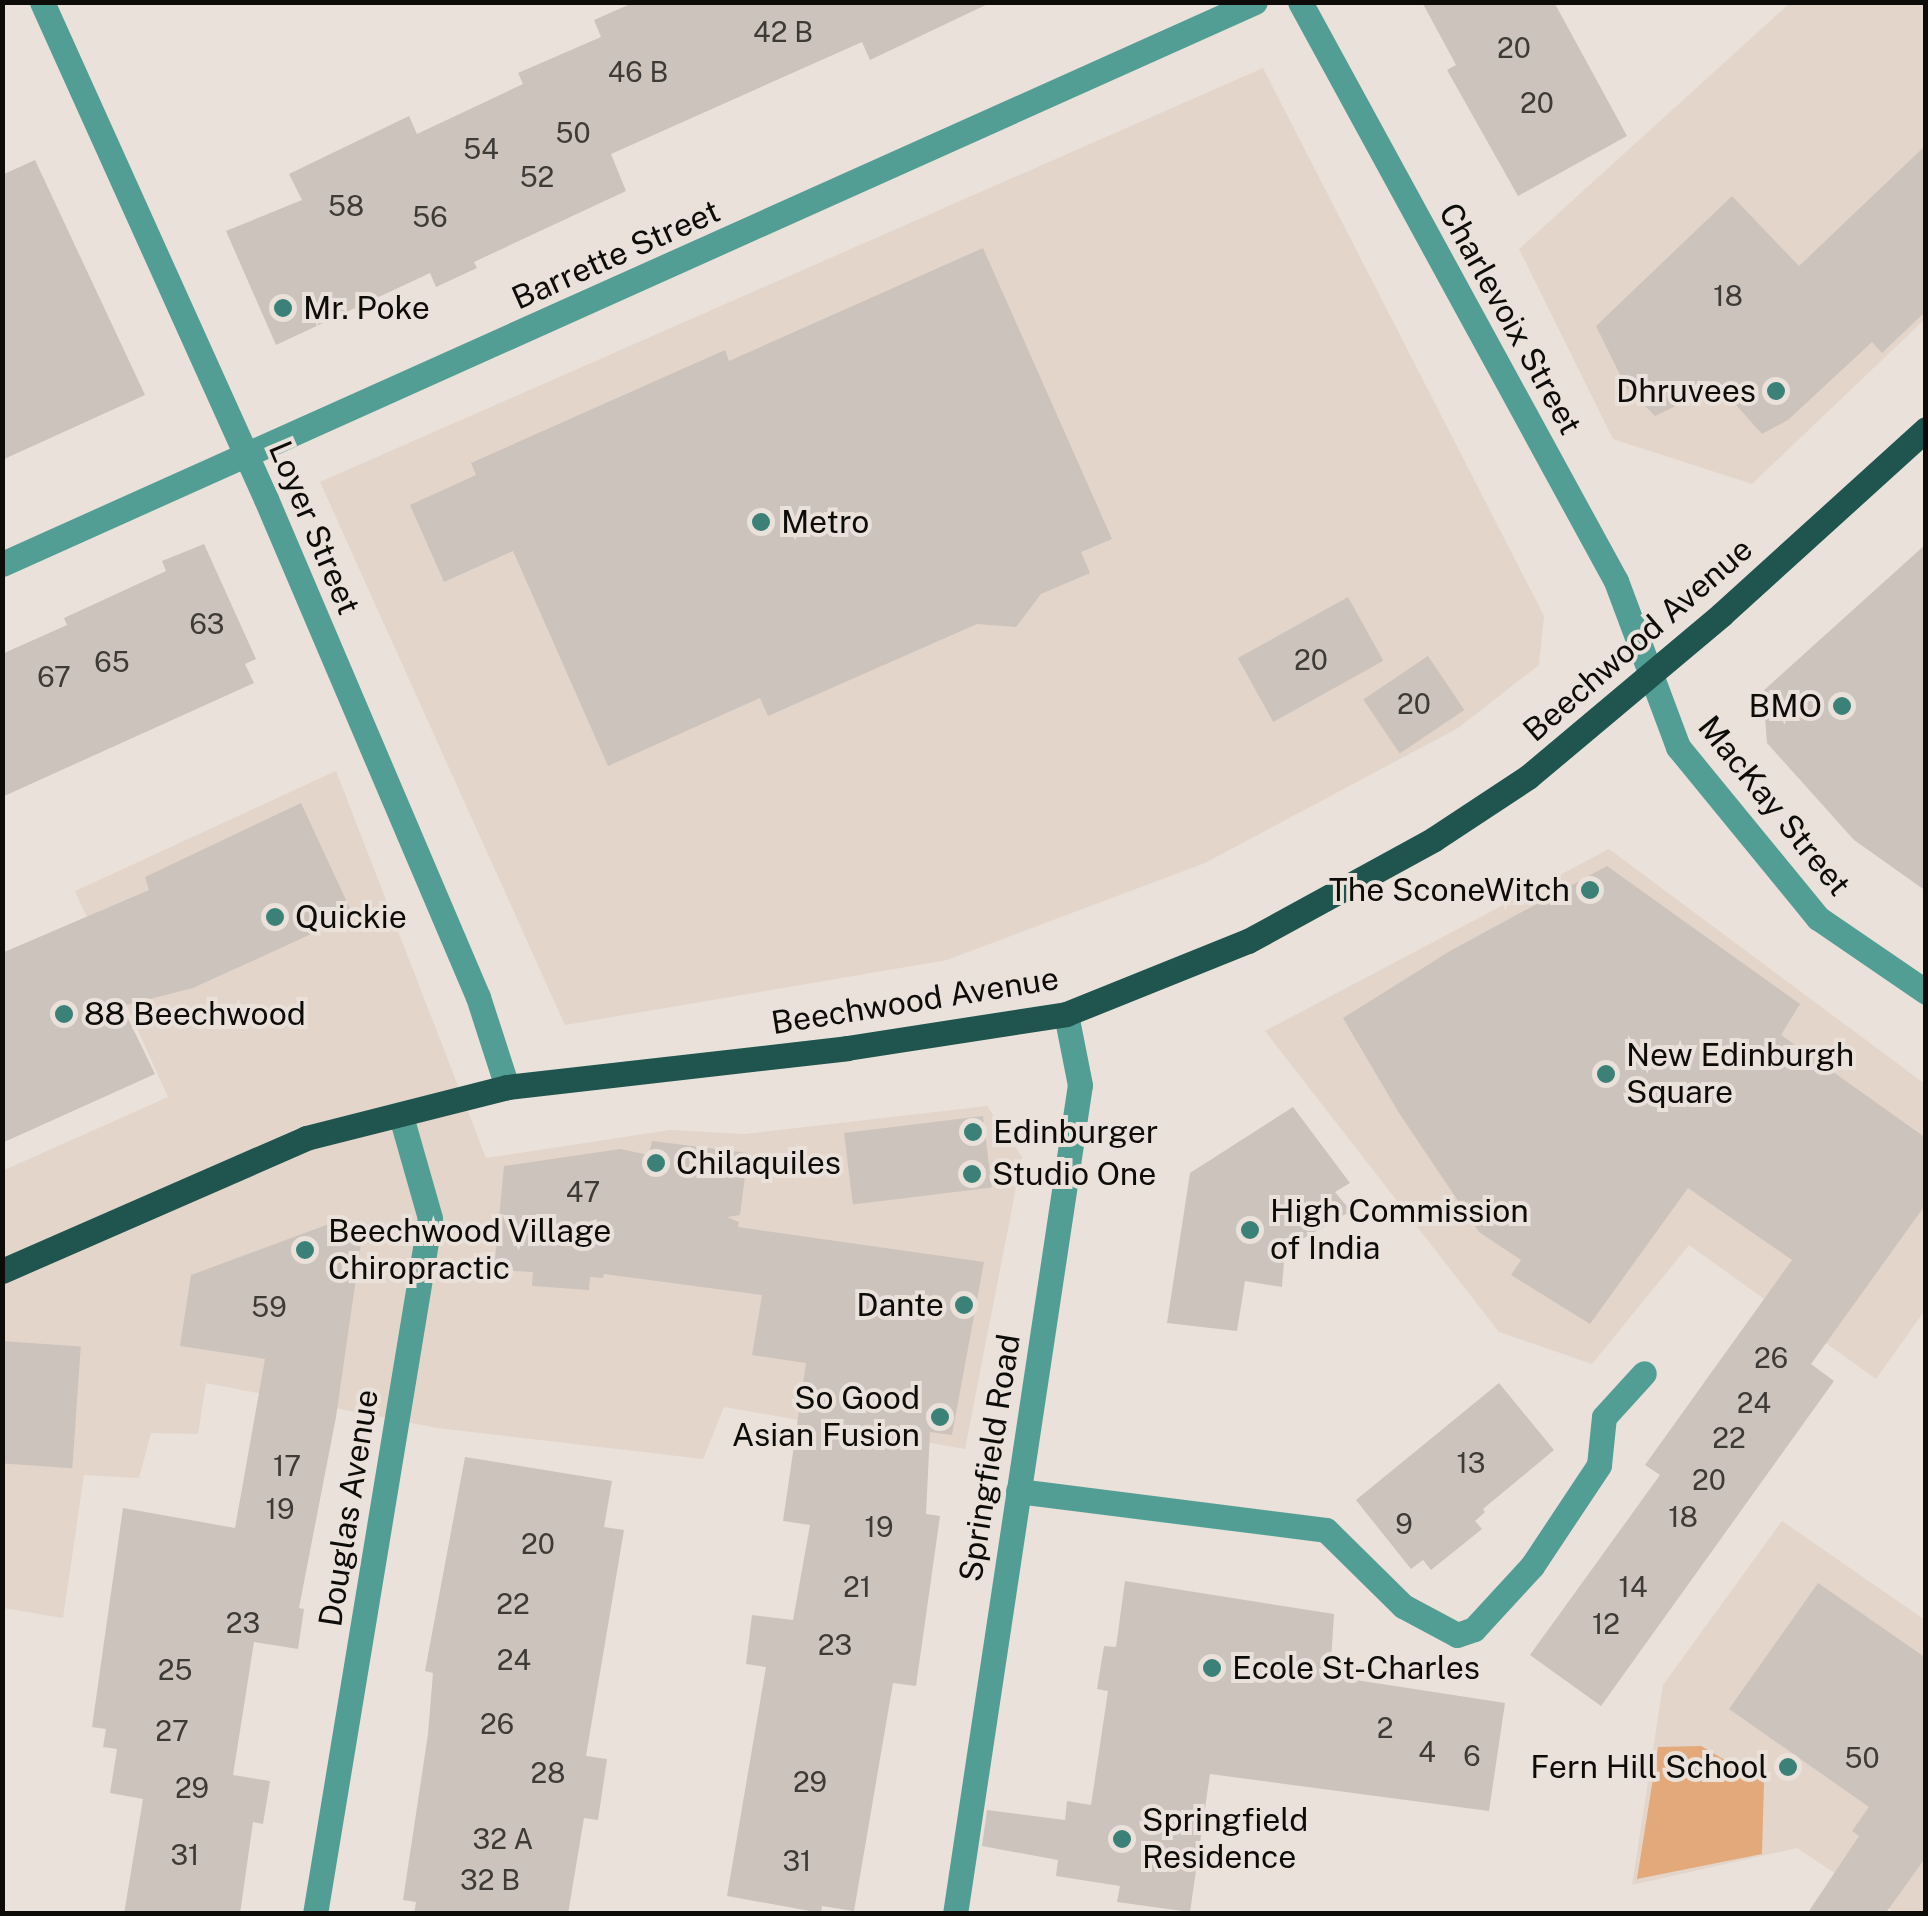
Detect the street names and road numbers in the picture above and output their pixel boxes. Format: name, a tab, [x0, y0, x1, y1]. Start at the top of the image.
street label: Barrette Street	[506, 192, 726, 318]
street label: Charlevoix Street	[1431, 197, 1589, 441]
street label: Loyer Street	[260, 436, 368, 620]
street label: Beechwood Avenue	[1516, 530, 1760, 750]
street label: MacKay Street	[1690, 708, 1858, 904]
street label: Beechwood Avenue	[769, 959, 1061, 1043]
street label: Springfield Road	[951, 1332, 1029, 1584]
street label: Douglas Avenue	[311, 1387, 387, 1629]

